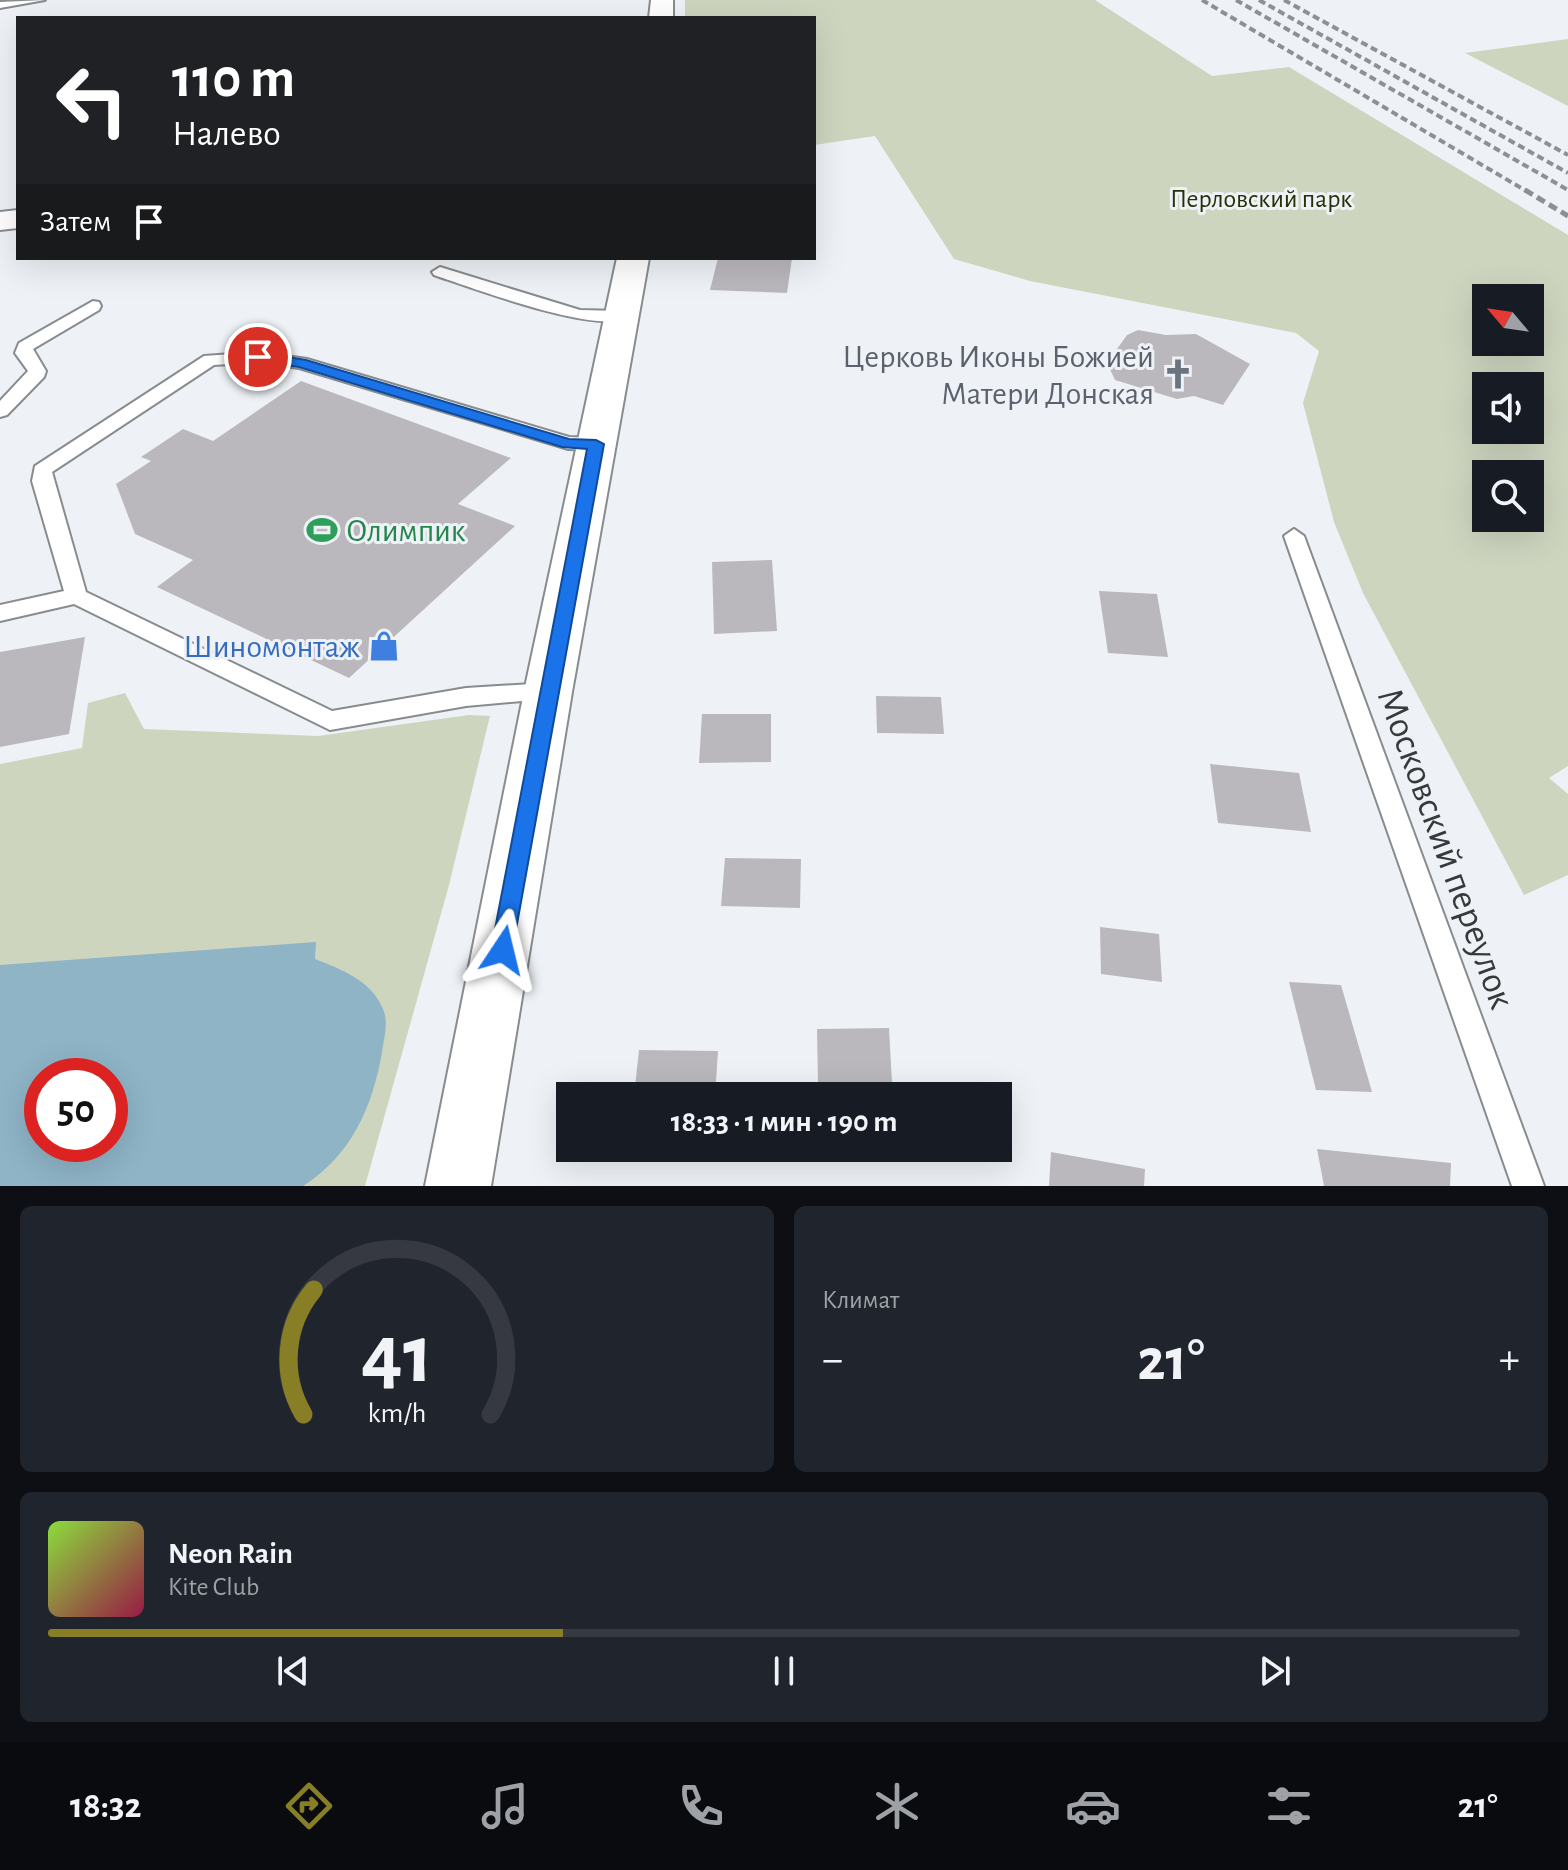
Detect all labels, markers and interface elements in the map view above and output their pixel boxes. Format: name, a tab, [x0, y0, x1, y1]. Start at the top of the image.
icon: left	[40, 48, 144, 152]
text: 110 m	[172, 51, 295, 107]
text: Налево	[172, 116, 281, 152]
park label: Перловский парк	[1170, 186, 1352, 212]
icon: arrive	[127, 200, 171, 244]
text: Затем	[40, 207, 111, 237]
north arrow	[1472, 284, 1544, 356]
map controls	[1472, 284, 1544, 532]
pin	[224, 323, 292, 391]
icon: arrive	[236, 335, 280, 379]
place label: Церковь Иконы Божией Матери Донская	[842, 341, 1154, 410]
church icon: Церковь Иконы Божией Матери Донская	[1161, 357, 1195, 391]
button: sound	[1472, 372, 1544, 444]
button: search	[1472, 460, 1544, 532]
sports icon: Олимпик	[305, 513, 339, 547]
place label: Олимпик	[346, 515, 466, 547]
shop icon: Шиномонтаж	[367, 629, 401, 663]
place label: Шиномонтаж	[183, 631, 360, 663]
street label: Московский переулок	[1370, 684, 1521, 1014]
position arrow	[461, 908, 545, 992]
speed limit sign: 50	[24, 1058, 128, 1162]
text: 18:33 · 1 мин · 190 m	[671, 1107, 897, 1137]
text: Климат	[822, 1287, 899, 1313]
text: 41	[361, 1314, 433, 1398]
text: 21°	[1137, 1331, 1205, 1391]
text: −	[822, 1338, 843, 1382]
text: +	[1499, 1338, 1520, 1382]
text: km/h	[368, 1399, 426, 1428]
text: Neon Rain	[168, 1539, 293, 1569]
text: Kite Club	[168, 1574, 259, 1600]
icon: previous	[271, 1649, 315, 1693]
icon: pause	[762, 1649, 806, 1693]
icon: next	[1253, 1649, 1297, 1693]
icon: directions	[281, 1778, 337, 1834]
icon: music	[477, 1778, 533, 1834]
icon: phone	[673, 1778, 729, 1834]
icon: climate	[869, 1778, 925, 1834]
icon: car	[1065, 1778, 1121, 1834]
icon: filters	[1261, 1778, 1317, 1834]
text: 18:32	[70, 1788, 141, 1824]
text: 21°	[1457, 1788, 1498, 1824]

